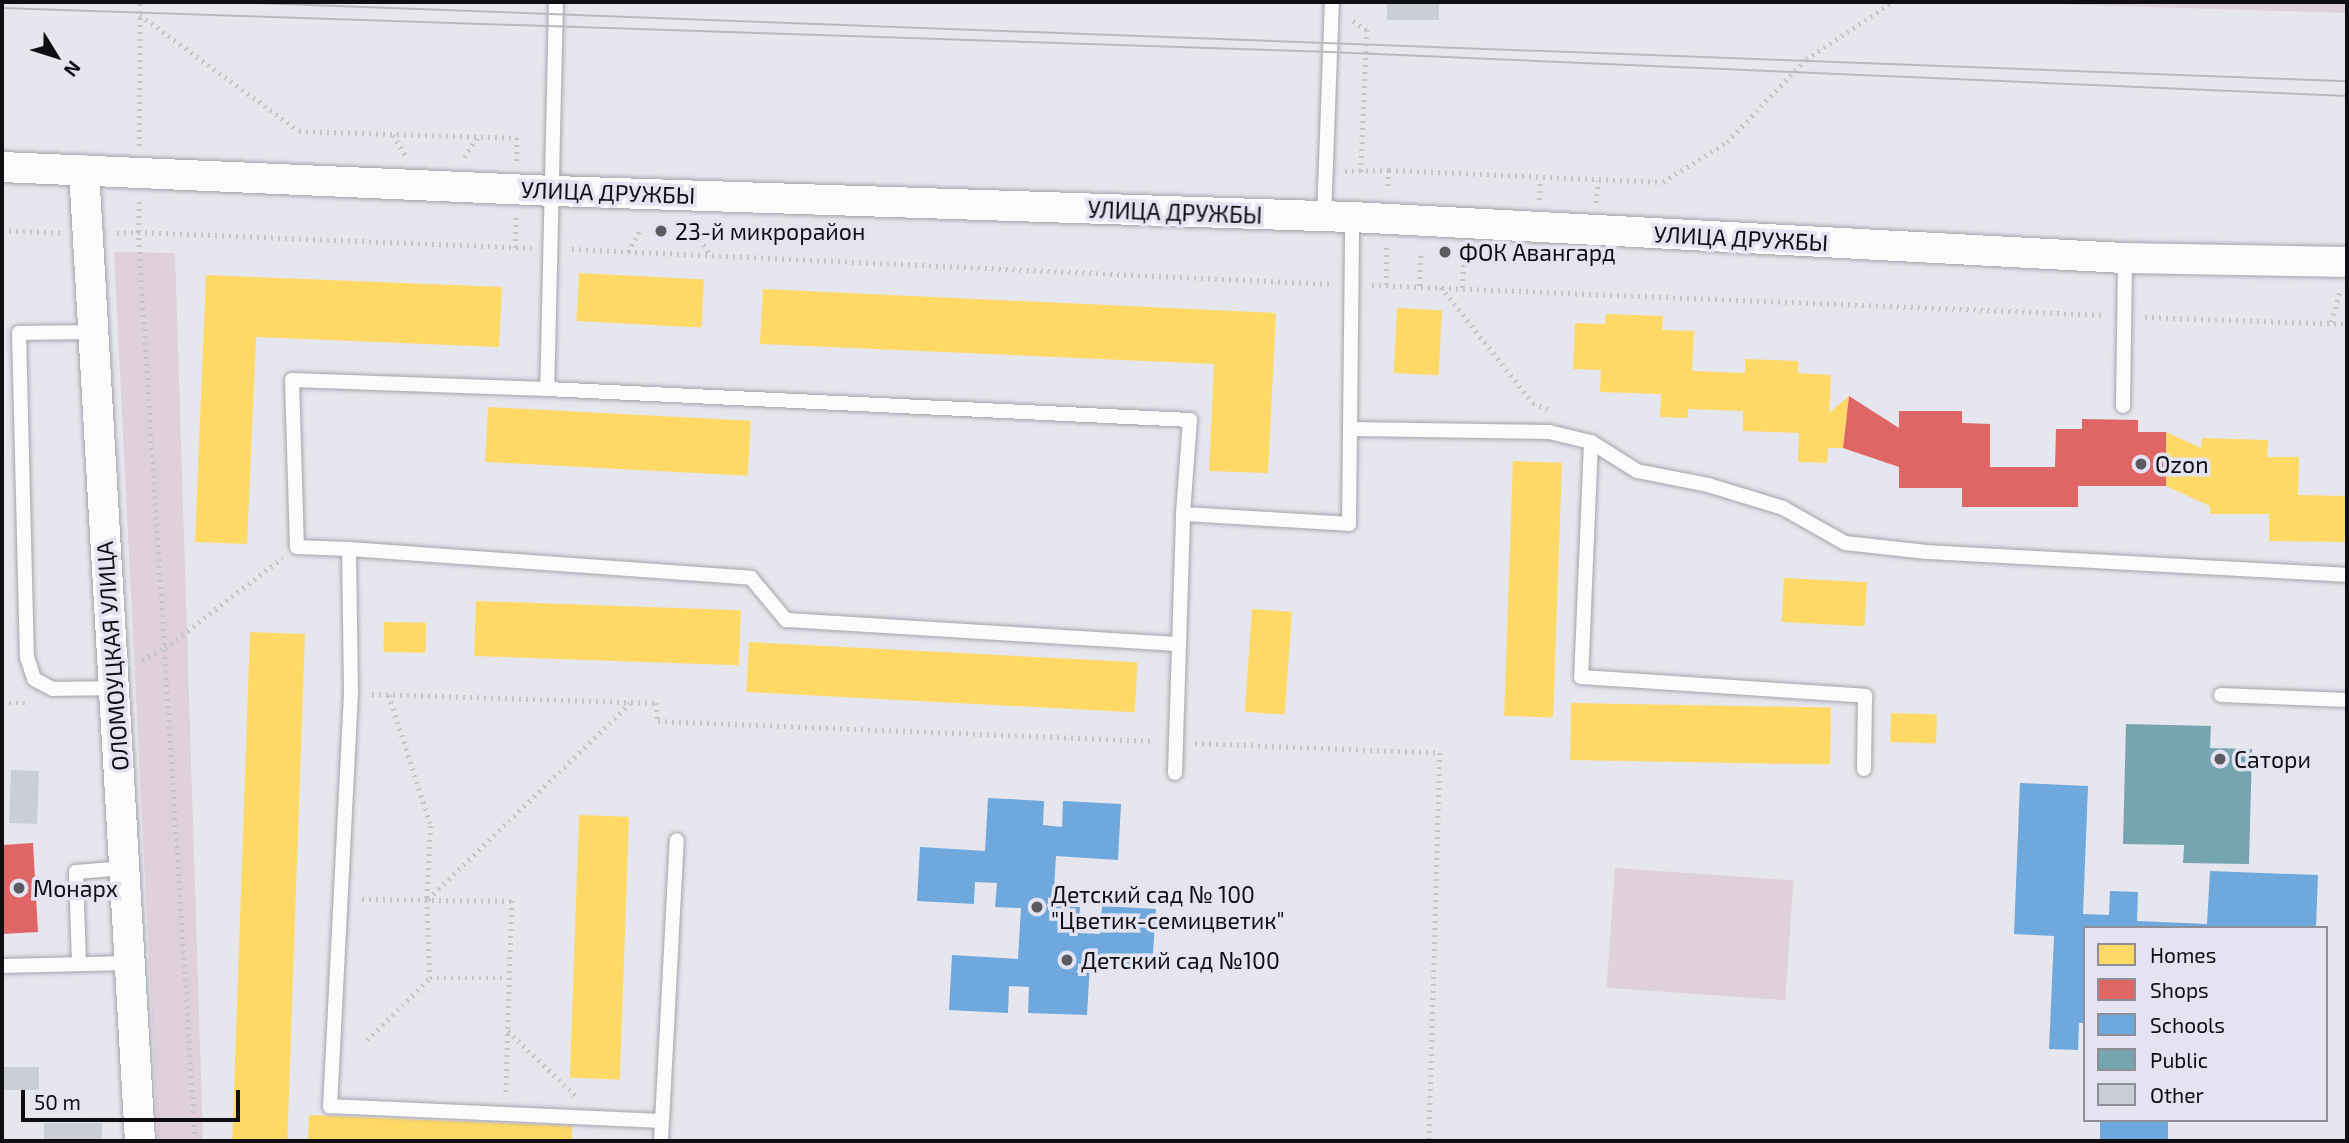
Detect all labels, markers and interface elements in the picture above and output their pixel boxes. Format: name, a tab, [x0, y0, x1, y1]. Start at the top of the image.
north arrow	[21, 21, 91, 91]
text: N	[60, 57, 86, 82]
street label: УЛИЦА ДРУЖБЫ	[520, 175, 696, 209]
street label: УЛИЦА ДРУЖБЫ	[1087, 195, 1263, 229]
place label: 23-й микрорайон	[675, 217, 865, 245]
street label: УЛИЦА ДРУЖБЫ	[1653, 220, 1829, 256]
marker: 23-й микрорайон	[653, 223, 669, 239]
place label: ФОК Авангард	[1459, 238, 1616, 266]
marker: ФОК Авангард	[1437, 244, 1453, 260]
place label: Ozon	[2155, 450, 2208, 478]
marker: Ozon	[2133, 456, 2149, 472]
street label: ОЛОМОУЦКАЯ УЛИЦА	[90, 540, 134, 772]
place label: Сатори	[2234, 745, 2311, 773]
marker: Сатори	[2212, 751, 2228, 767]
place label: Монарх	[33, 874, 118, 902]
marker: Монарх	[11, 880, 27, 896]
place label: Детский сад № 100 "Цветик-семицветик"	[1051, 880, 1285, 934]
marker: Детский сад № 100 "Цветик-семицветик"	[1029, 899, 1045, 915]
legend	[2083, 926, 2328, 1122]
text: Homes	[2150, 942, 2216, 967]
place label: Детский сад №100	[1081, 946, 1280, 974]
marker: Детский сад №100	[1059, 952, 1075, 968]
text: Shops	[2150, 977, 2209, 1002]
text: Schools	[2150, 1012, 2225, 1037]
text: Public	[2150, 1047, 2208, 1072]
scale bar	[24, 1076, 243, 1120]
text: Other	[2150, 1082, 2204, 1107]
text: 50 m	[34, 1089, 81, 1114]

